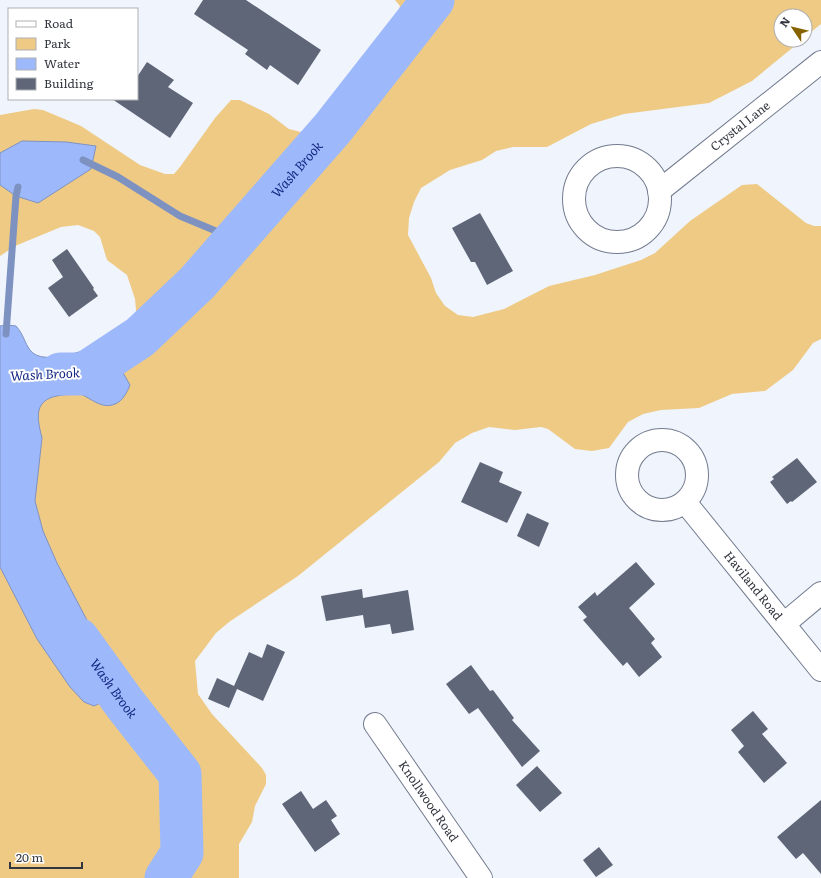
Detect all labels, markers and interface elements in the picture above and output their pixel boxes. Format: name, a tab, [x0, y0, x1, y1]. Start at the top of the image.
legend	[8, 8, 138, 100]
north arrow	[773, 8, 813, 48]
text: N	[775, 13, 793, 30]
text: Road	[44, 14, 74, 32]
text: Park	[44, 34, 71, 52]
text: Water	[44, 54, 80, 72]
text: Building	[44, 74, 94, 92]
street label: Crystal Lane	[706, 96, 773, 155]
water label: Wash Brook	[266, 136, 327, 201]
water label: Wash Brook	[10, 362, 81, 385]
street label: Haviland Road	[720, 547, 788, 624]
water label: Wash Brook	[86, 654, 143, 723]
street label: Knollwood Road	[395, 757, 464, 846]
scale bar	[10, 844, 82, 870]
text: 20 m	[16, 848, 43, 866]

